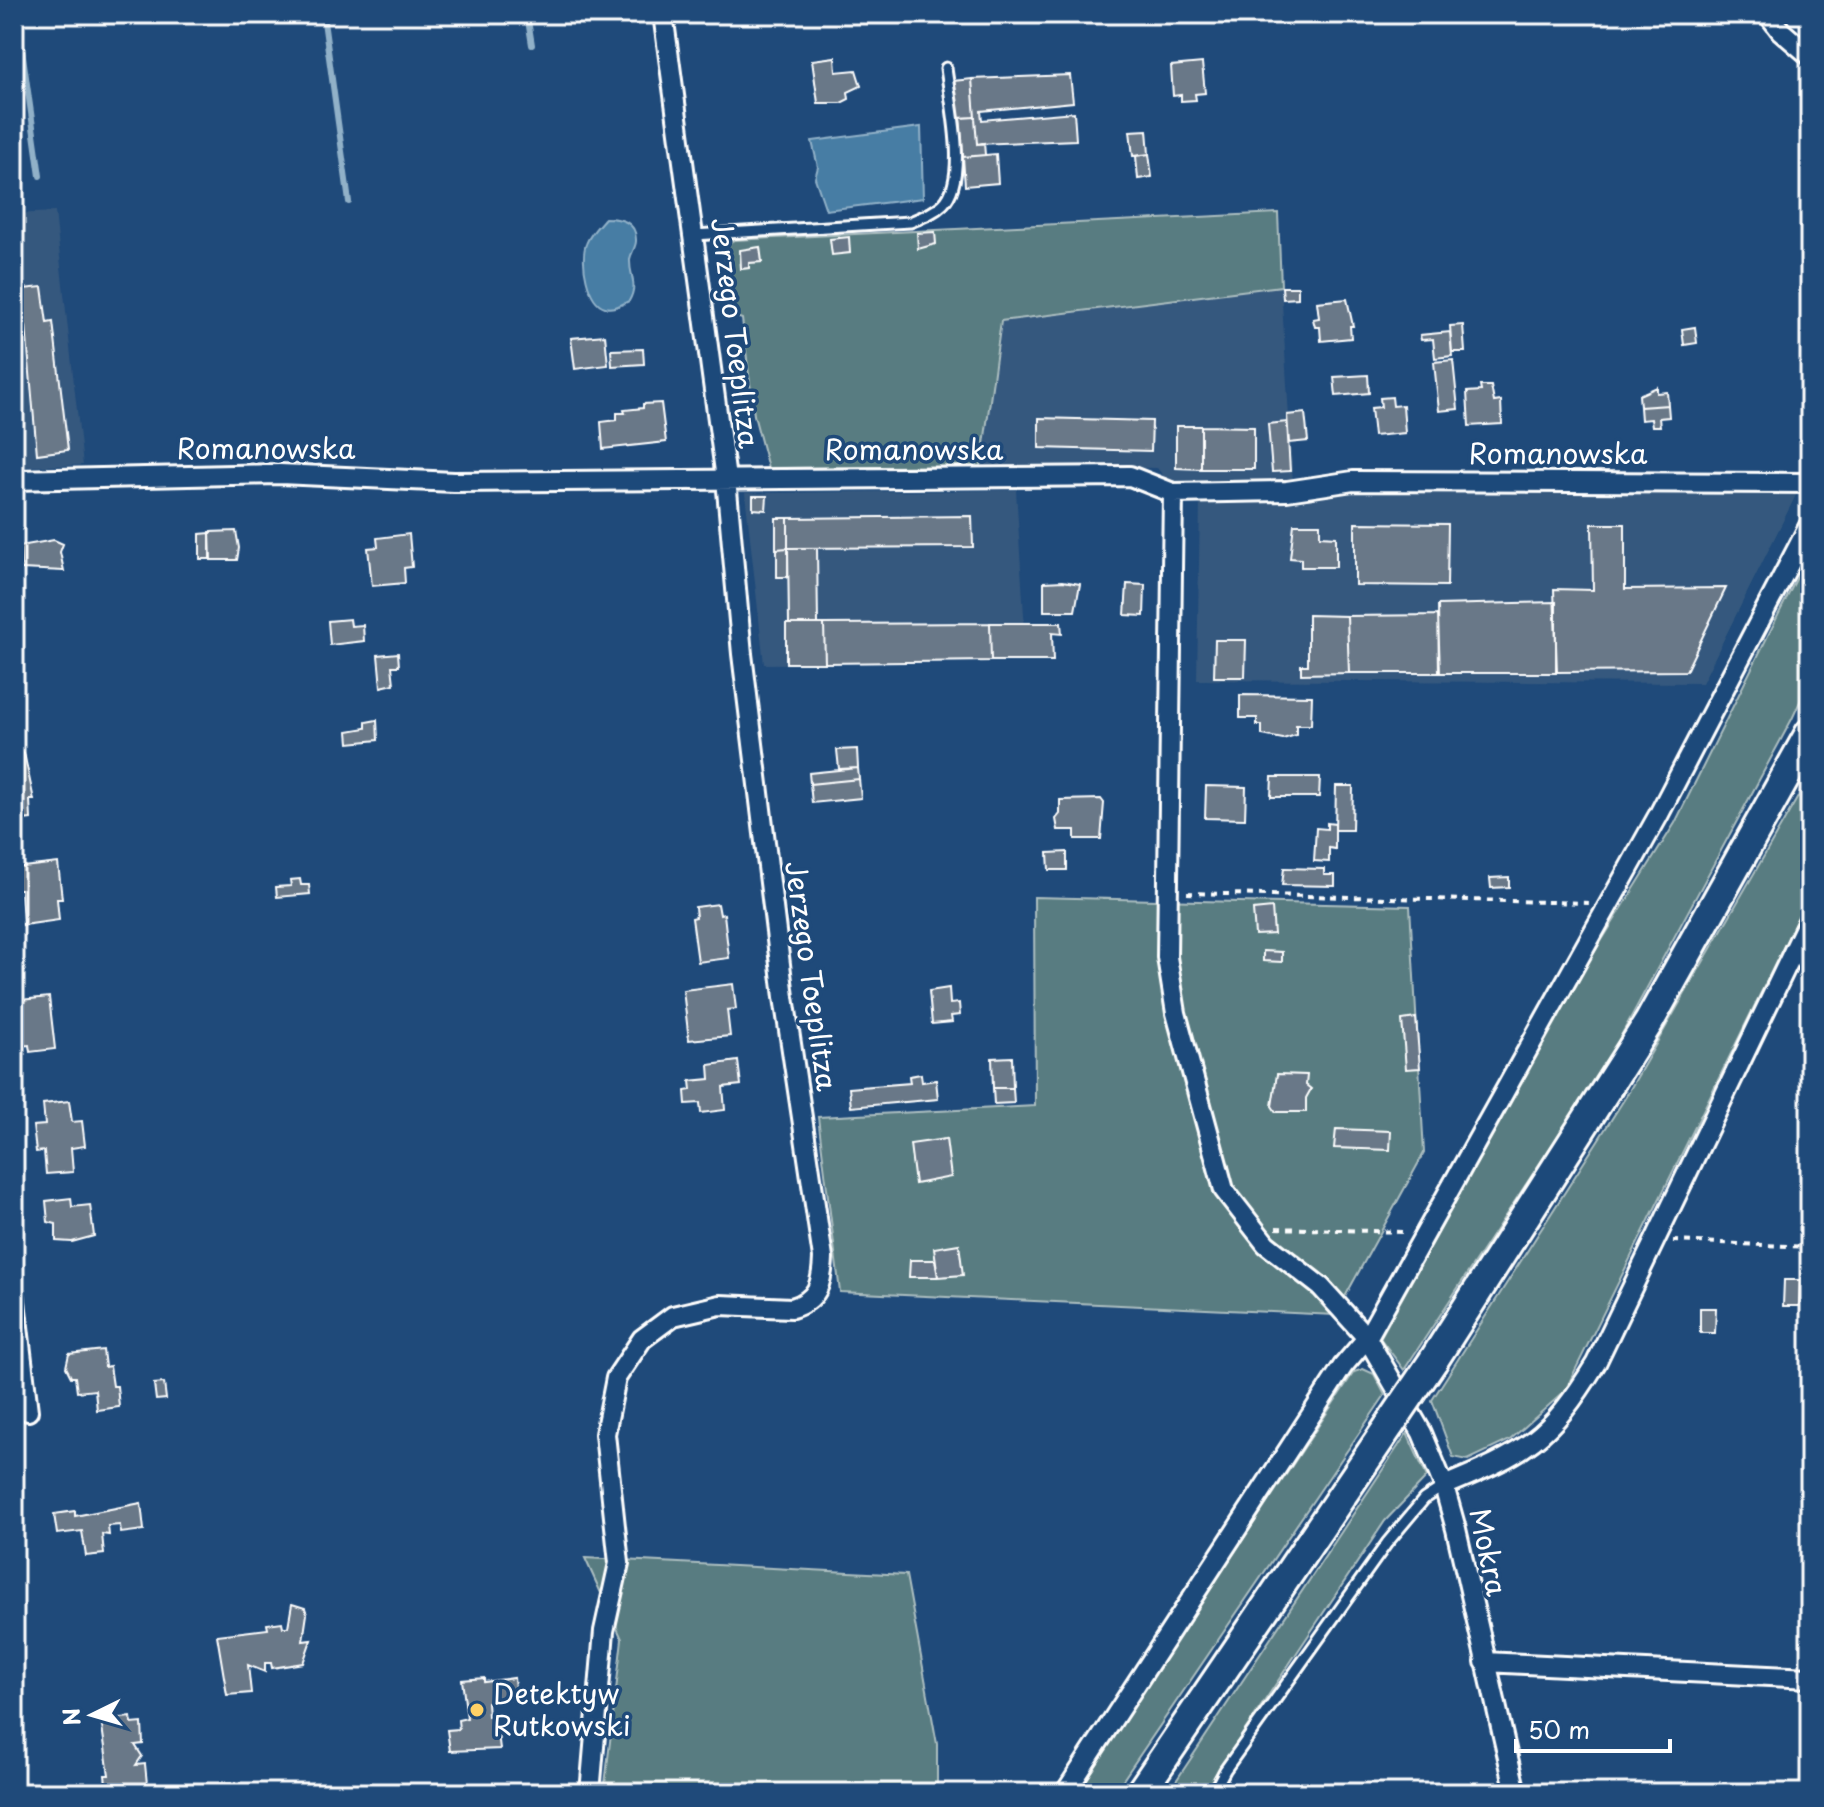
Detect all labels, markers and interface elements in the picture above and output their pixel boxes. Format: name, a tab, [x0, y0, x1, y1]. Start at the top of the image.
street label: Jerzego Toeplitza	[701, 215, 772, 451]
street label: Romanowska	[176, 426, 356, 469]
street label: Romanowska	[824, 427, 1004, 470]
street label: Romanowska	[1468, 431, 1648, 474]
street label: Jerzego Toeplitza	[775, 858, 850, 1094]
street label: Mokra	[1459, 1504, 1520, 1600]
place label: Detektyw Rutkowski	[493, 1671, 631, 1746]
north arrow	[52, 1675, 132, 1755]
marker: Detektyw Rutkowski	[468, 1701, 486, 1719]
scale bar	[1516, 1703, 1670, 1753]
text: N	[53, 1707, 88, 1727]
text: 50 m	[1528, 1711, 1590, 1747]

